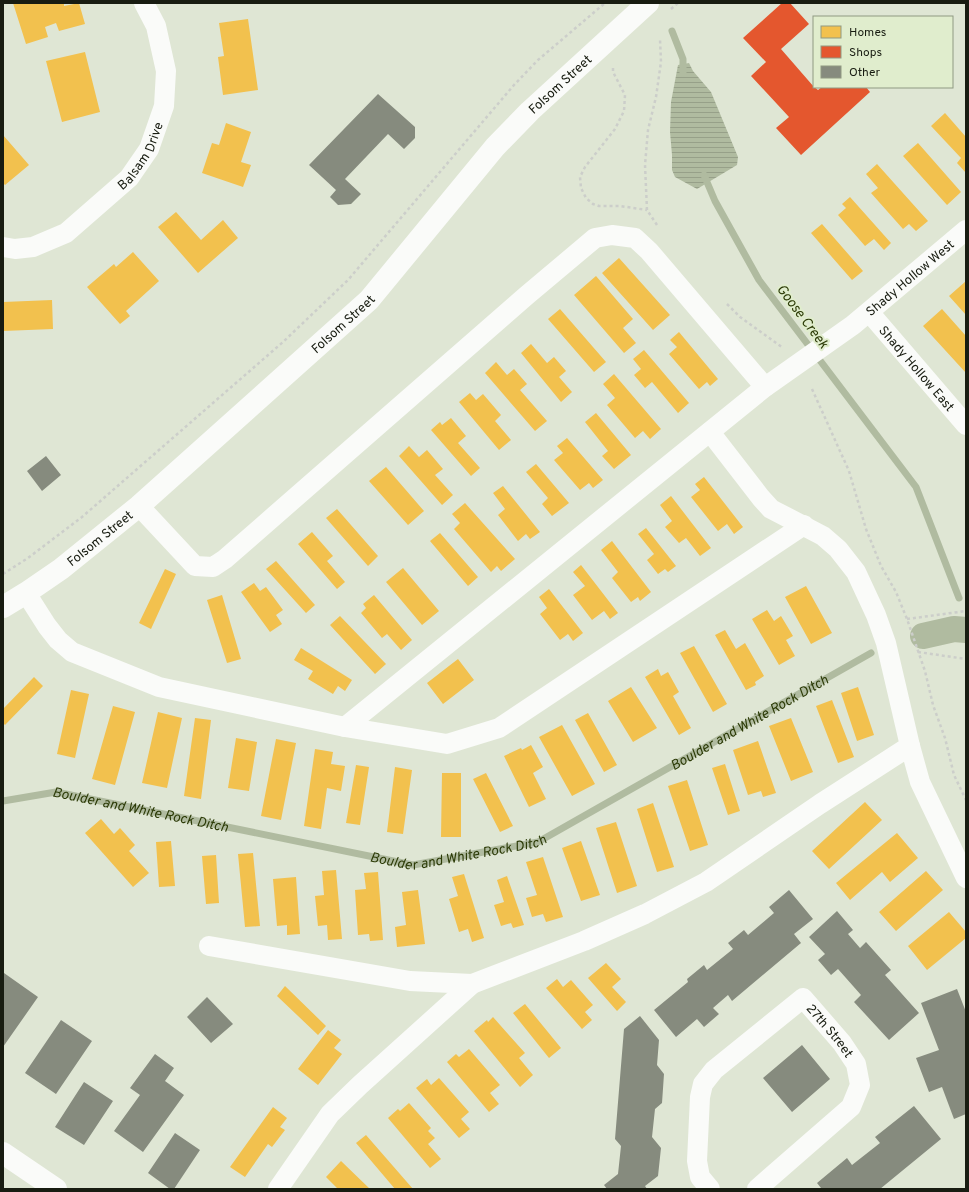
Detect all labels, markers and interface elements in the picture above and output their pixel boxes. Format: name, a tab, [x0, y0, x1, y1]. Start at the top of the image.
legend	[813, 16, 953, 88]
text: Homes	[849, 25, 886, 41]
text: Shops	[849, 45, 882, 61]
street label: Folsom Street	[526, 52, 596, 118]
text: Other	[849, 65, 881, 81]
street label: Balsam Drive	[115, 120, 168, 194]
street label: Shady Hollow West	[864, 237, 958, 321]
water label: Goose Creek	[772, 282, 832, 353]
street label: Folsom Street	[309, 293, 380, 358]
street label: Shady Hollow East	[875, 323, 957, 416]
street label: Folsom Street	[65, 508, 137, 571]
water label: Boulder and White Rock Ditch	[668, 672, 832, 775]
water label: Boulder and White Rock Ditch	[51, 785, 230, 837]
water label: Boulder and White Rock Ditch	[368, 832, 550, 875]
street label: 27th Street	[802, 1002, 856, 1061]

